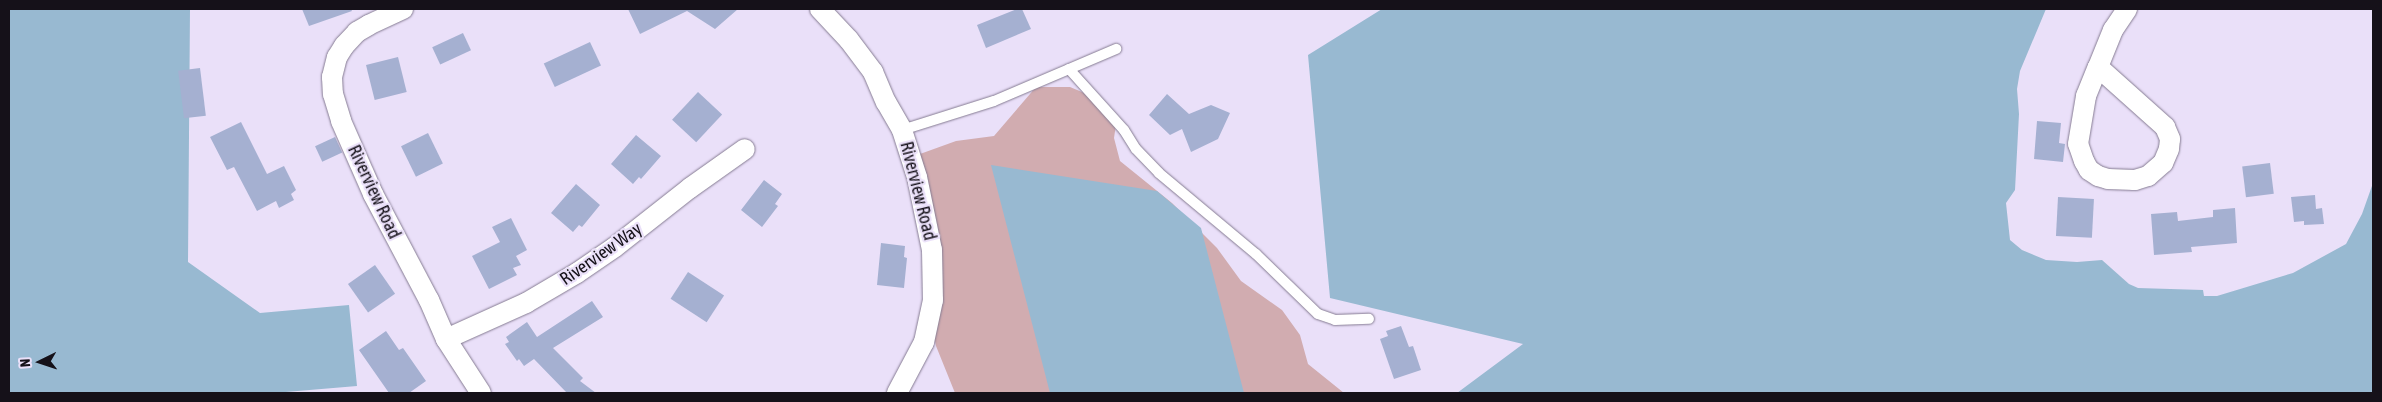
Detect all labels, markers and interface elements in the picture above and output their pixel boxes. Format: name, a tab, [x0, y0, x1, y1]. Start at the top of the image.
street label: Riverview Road	[895, 139, 941, 243]
street label: Riverview Road	[343, 142, 405, 242]
street label: Riverview Way	[556, 218, 646, 290]
north arrow	[15, 337, 65, 387]
text: N	[17, 358, 33, 368]

